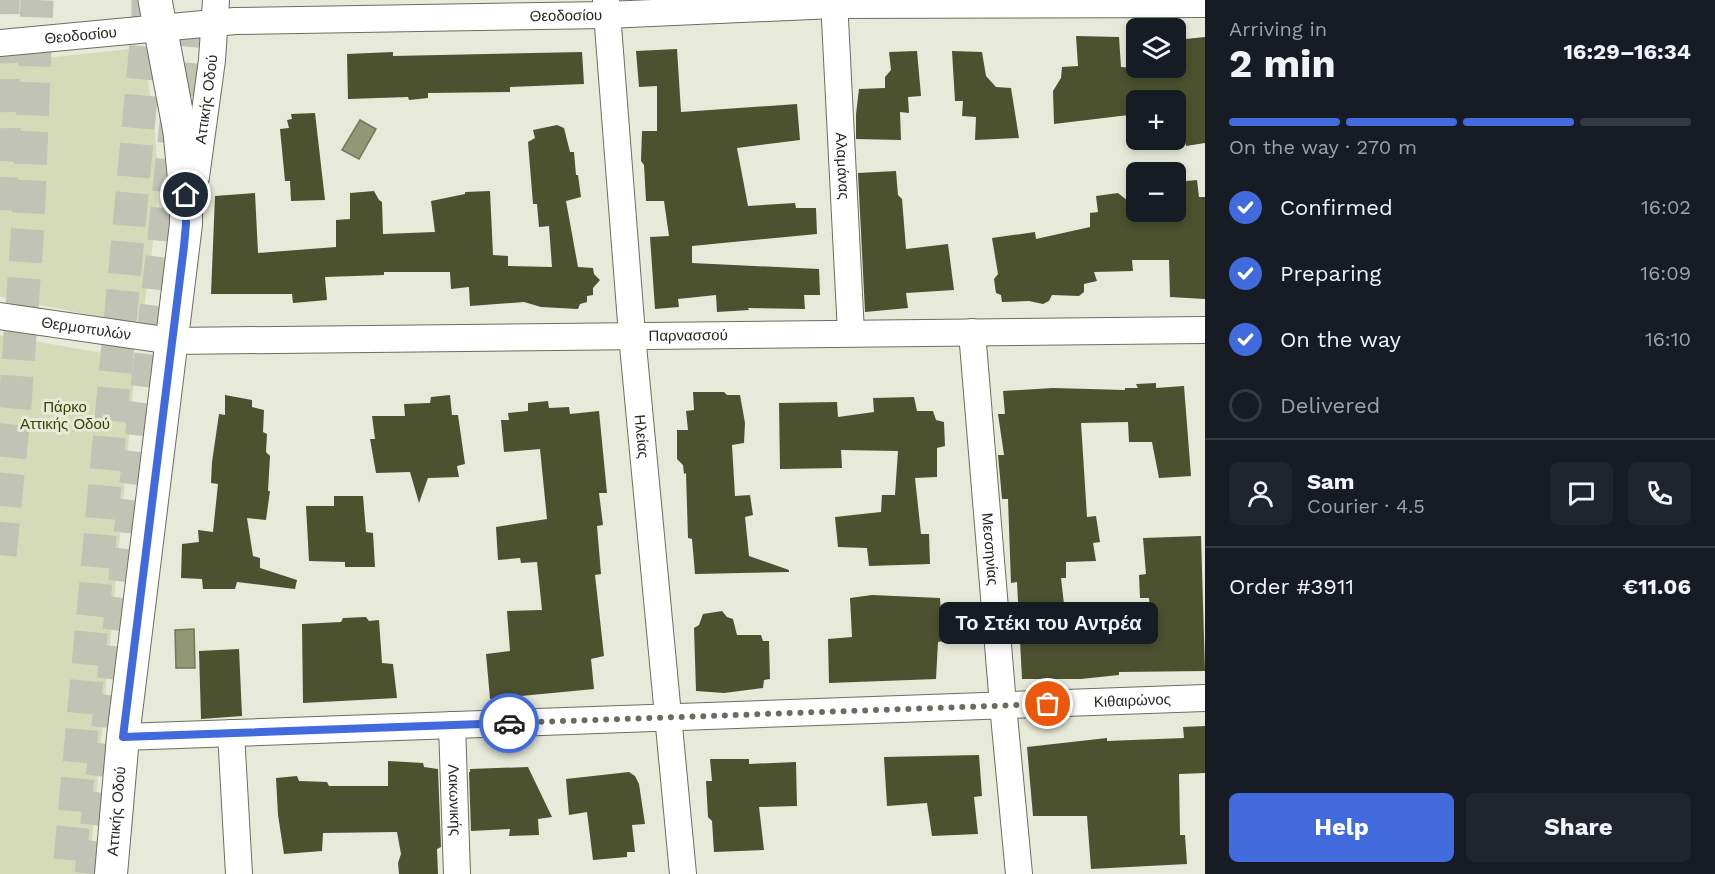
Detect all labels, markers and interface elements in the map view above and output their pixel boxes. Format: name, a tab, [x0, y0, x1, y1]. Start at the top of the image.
street label: Θεοδοσίου	[530, 6, 602, 25]
text: Arriving in	[1229, 17, 1327, 41]
map controls	[1126, 18, 1186, 222]
button: layers	[1126, 18, 1186, 78]
street label: Θεοδοσίου	[44, 23, 118, 48]
text: 16:29–16:34	[1563, 39, 1691, 64]
text: 2 min	[1229, 41, 1336, 86]
street label: Αττικής Οδού	[192, 54, 221, 145]
button: +	[1126, 90, 1186, 150]
street label: Αλαμάνας	[832, 132, 853, 200]
text: On the way · 270 m	[1229, 135, 1417, 159]
button: −	[1126, 162, 1186, 222]
pin	[160, 169, 211, 220]
icon: home	[169, 178, 202, 211]
icon: check	[1229, 191, 1262, 224]
text: Confirmed	[1280, 195, 1393, 220]
text: 16:02	[1641, 195, 1691, 219]
icon: check	[1229, 257, 1262, 290]
text: Preparing	[1280, 261, 1381, 286]
text: 16:09	[1640, 261, 1691, 285]
street label: Θερμοπυλών	[40, 313, 132, 344]
icon: check	[1229, 323, 1262, 356]
street label: Παρνασσού	[648, 326, 728, 345]
text: On the way	[1280, 327, 1401, 352]
text: 16:10	[1645, 327, 1691, 351]
text: Delivered	[1280, 393, 1380, 418]
park label: Πάρκο Αττικής Οδού	[20, 398, 110, 433]
street label: Ηλείας	[631, 414, 653, 459]
button: person	[1229, 462, 1292, 525]
button: chat	[1550, 462, 1613, 525]
button: phone	[1628, 462, 1691, 525]
text: Sam	[1307, 469, 1355, 494]
text: Courier · 4.5	[1307, 494, 1425, 518]
street label: Μεσσηνίας	[978, 512, 1002, 586]
text: Order #3911	[1229, 574, 1354, 599]
text: €11.06	[1623, 574, 1691, 599]
callout: Το Στέκι του Αντρέα	[938, 602, 1158, 644]
text: Το Στέκι του Αντρέα	[955, 611, 1142, 635]
pin	[1022, 678, 1073, 729]
icon: bag	[1031, 687, 1064, 720]
street label: Κιθαιρώνος	[1094, 690, 1171, 711]
courier	[479, 693, 539, 753]
icon: car	[493, 707, 526, 740]
street label: Λακωνικής	[444, 764, 465, 836]
street label: Αττικής Οδού	[104, 766, 129, 857]
button: Help	[1229, 793, 1454, 862]
button: Share	[1466, 793, 1691, 862]

